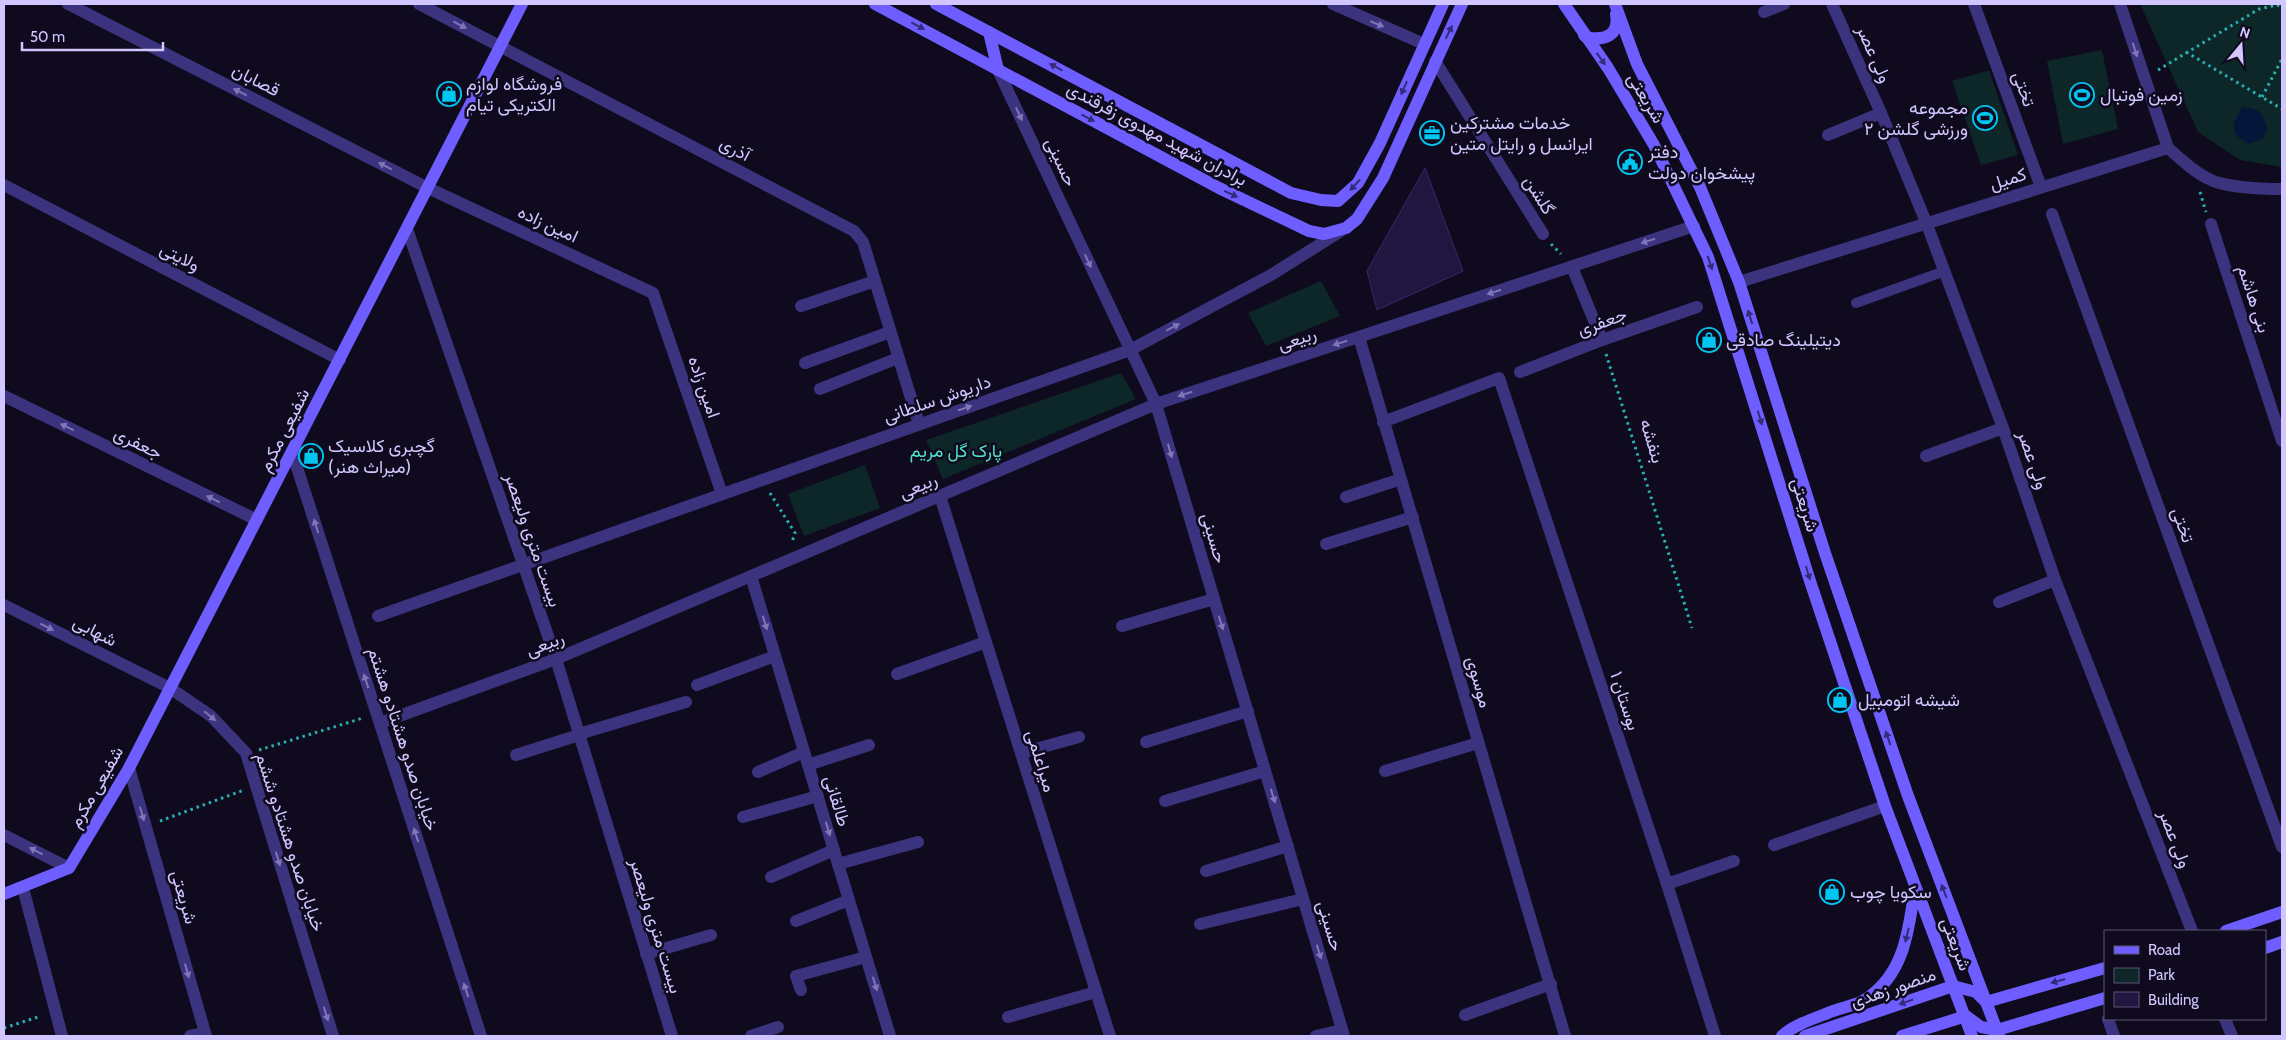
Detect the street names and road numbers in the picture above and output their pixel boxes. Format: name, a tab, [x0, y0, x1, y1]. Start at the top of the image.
street label: ولی عصر	[1851, 21, 1896, 86]
street label: قصابان	[228, 59, 284, 101]
street label: تختی	[2008, 68, 2040, 110]
street label: شریعتی	[1622, 69, 1670, 127]
street label: برادران شهید مهدوی زفرقندی	[1063, 77, 1251, 191]
street label: آذری	[716, 132, 756, 167]
street label: حسینی	[1040, 134, 1082, 190]
street label: کمیل	[1987, 163, 2029, 195]
street label: گلشن	[1519, 171, 1559, 219]
street label: امين زاده	[514, 200, 582, 248]
street label: ولایتی	[156, 238, 204, 276]
street label: بنی هاشم	[2232, 262, 2275, 336]
street label: جعفری	[1574, 303, 1630, 341]
street label: ربیعی	[1275, 322, 1319, 356]
street label: امین زاده	[683, 353, 725, 421]
street label: داریوش سلطانی	[880, 370, 994, 428]
street label: شفیعی مکرم	[254, 385, 315, 476]
street label: بنفشه	[1635, 416, 1669, 466]
street label: جعفری	[110, 422, 166, 464]
street label: ولی عصر	[2012, 427, 2053, 492]
street label: ربیعی	[896, 468, 940, 504]
street label: بیست متری ولیعصر	[499, 469, 566, 610]
street label: شریعتی	[1786, 475, 1824, 535]
street label: تختی	[2167, 504, 2199, 546]
street label: حسینی	[1196, 510, 1232, 566]
street label: شهابی	[69, 611, 121, 651]
street label: ربیعی	[523, 627, 567, 661]
street label: خیابان صدو هشتادو هشتم	[362, 644, 443, 834]
street label: موسوی	[1461, 654, 1497, 710]
street label: بوستان ۱	[1605, 669, 1645, 733]
street label: میراعلمی	[1021, 727, 1061, 795]
street label: شفیعی مکرم	[64, 742, 129, 832]
street label: خیابان صدو هشتادو ششم	[250, 750, 329, 935]
street label: طالقانی	[819, 773, 855, 829]
street label: ولی عصر	[2153, 806, 2196, 871]
street label: بیست متری ولیعصر	[625, 855, 687, 996]
street label: شریعتی	[166, 867, 202, 927]
street label: حسینی	[1312, 898, 1348, 954]
street label: شریعتی	[1936, 914, 1976, 974]
street label: منصور زهدی	[1847, 963, 1939, 1013]

